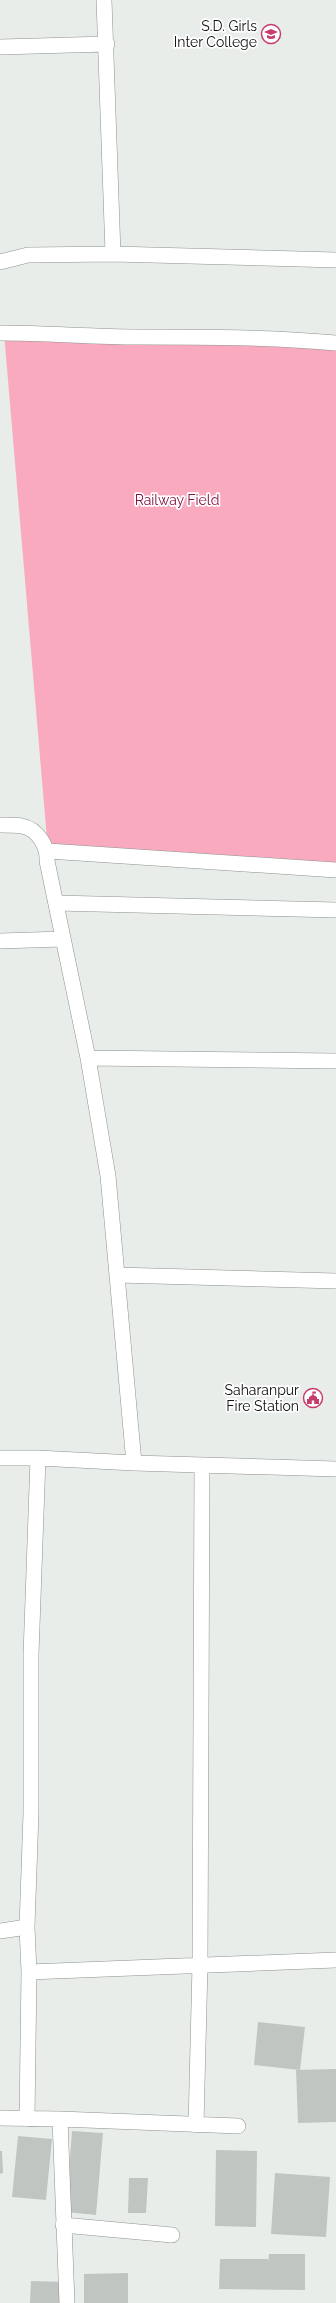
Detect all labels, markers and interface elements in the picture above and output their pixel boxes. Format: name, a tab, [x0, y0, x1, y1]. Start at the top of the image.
place label: S.D. Girls Inter College	[174, 18, 257, 50]
school or university icon: S.D. Girls Inter College	[260, 23, 282, 45]
park label: Railway Field	[135, 492, 219, 508]
place label: Saharanpur Fire Station	[225, 1382, 299, 1414]
public building icon: Saharanpur Fire Station	[302, 1387, 324, 1409]

